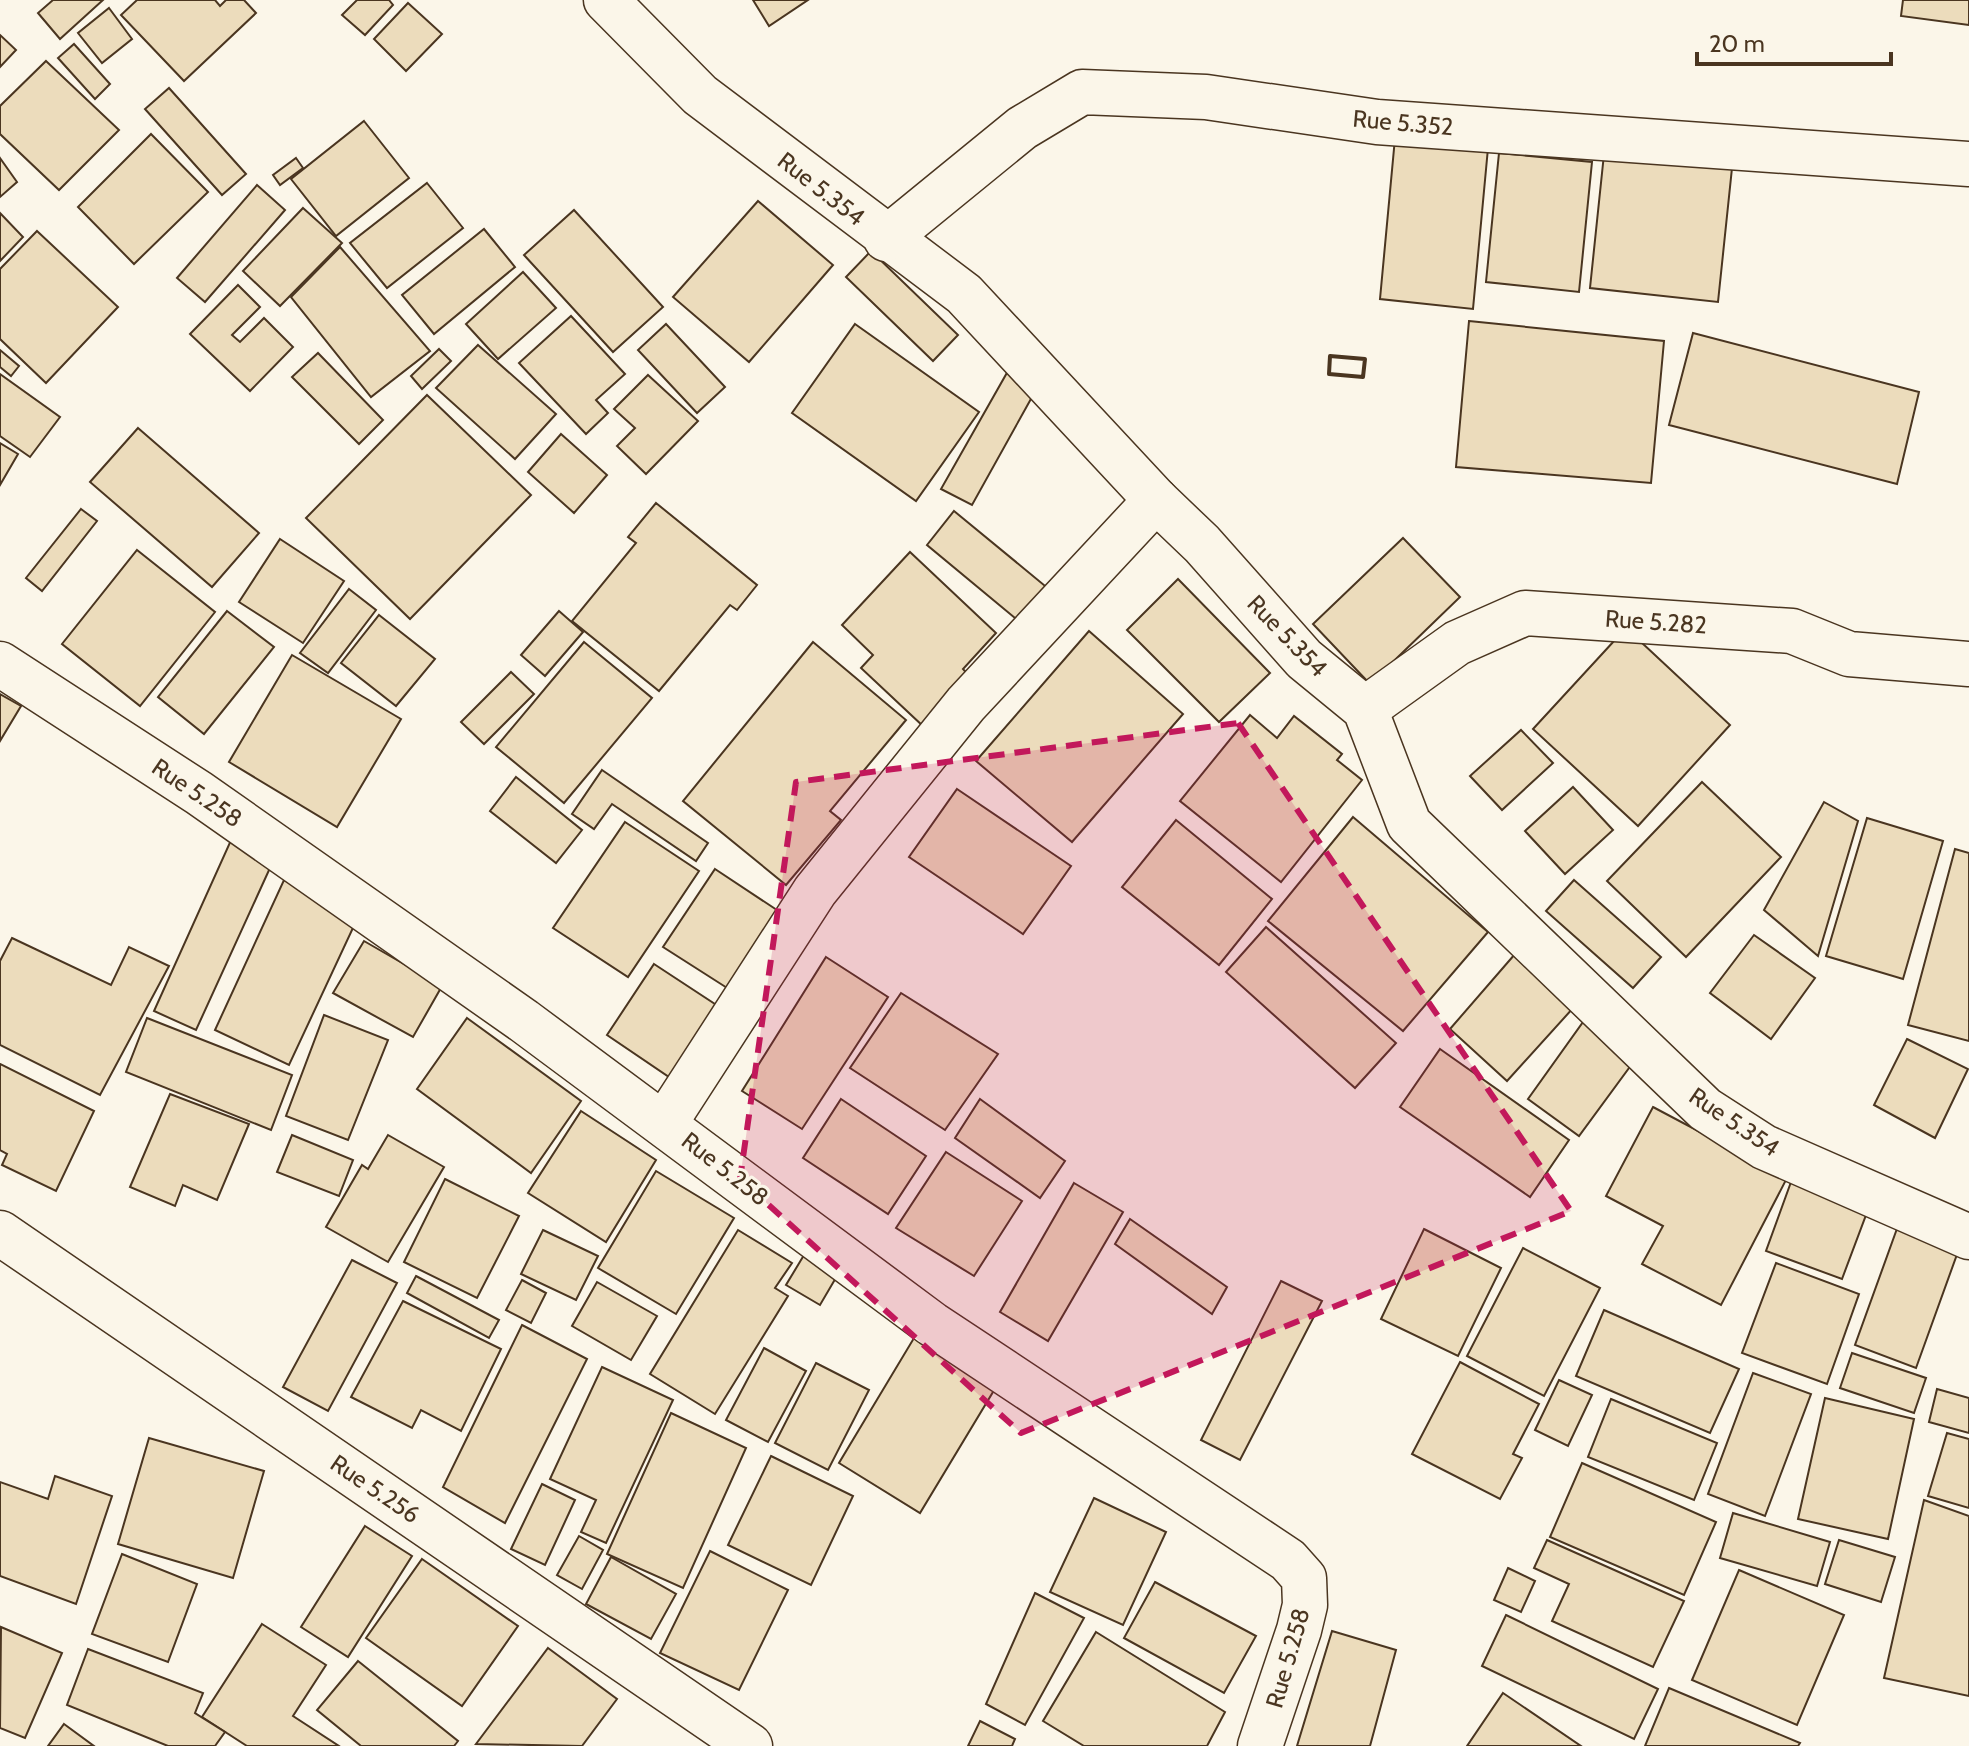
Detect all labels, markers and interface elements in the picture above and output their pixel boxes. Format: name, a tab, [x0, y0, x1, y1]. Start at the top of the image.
scale bar	[1697, 16, 1891, 66]
text: 20 m	[1709, 29, 1765, 58]
street label: Rue 5.352	[1351, 104, 1455, 141]
street label: Rue 5.354	[772, 146, 871, 232]
street label: Rue 5.354	[1241, 589, 1333, 683]
street label: Rue 5.282	[1604, 603, 1708, 640]
street label: Rue 5.258	[147, 752, 248, 833]
street label: Rue 5.354	[1684, 1081, 1785, 1162]
street label: Rue 5.258	[676, 1126, 775, 1212]
street label: Rue 5.256	[325, 1448, 426, 1529]
street label: Rue 5.258	[1259, 1605, 1316, 1711]

